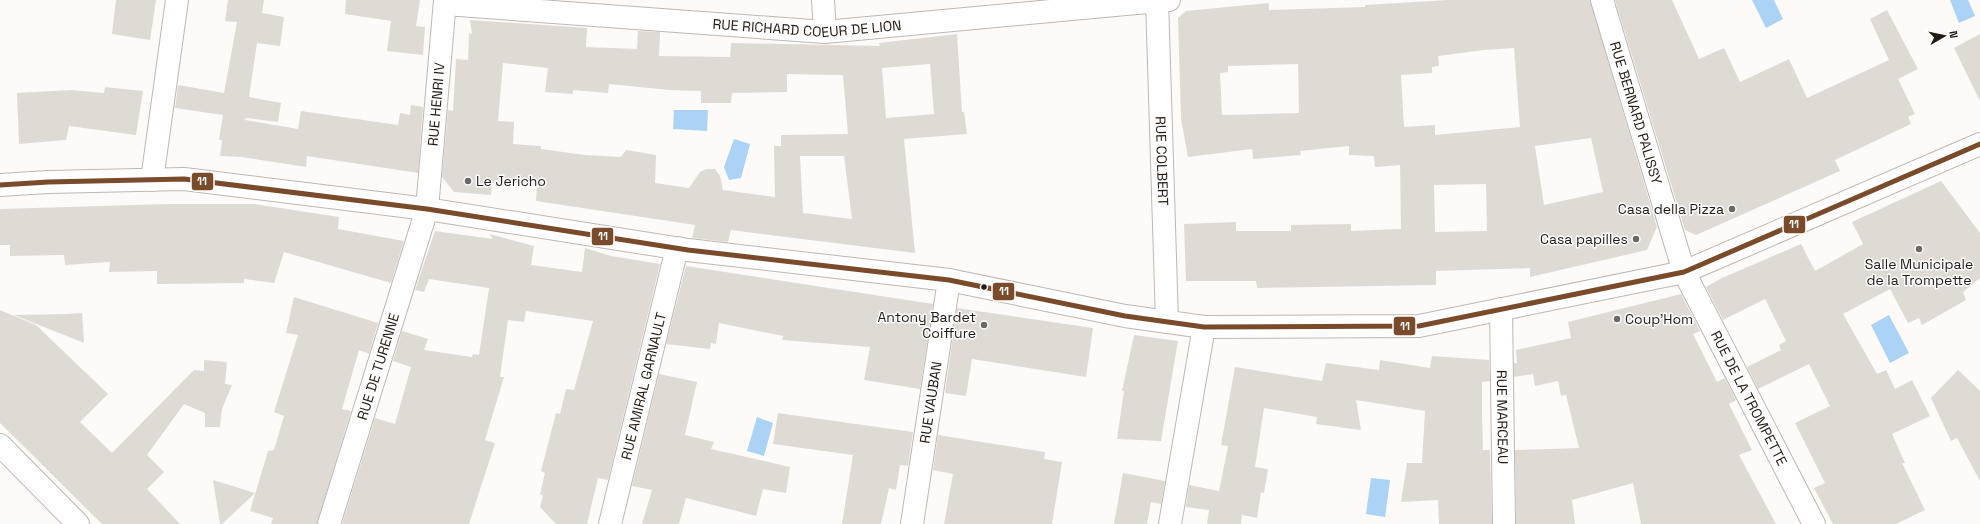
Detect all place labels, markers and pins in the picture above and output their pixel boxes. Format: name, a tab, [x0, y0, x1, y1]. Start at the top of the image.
place label: Le Jericho	[476, 172, 546, 190]
marker: Le Jericho	[463, 176, 473, 186]
place label: Casa della Pizza	[1618, 200, 1724, 218]
marker: Casa della Pizza	[1727, 204, 1737, 214]
place label: Casa papilles	[1540, 230, 1628, 248]
marker: Casa papilles	[1631, 234, 1641, 244]
marker: Salle Municipale de la Trompette	[1914, 244, 1924, 254]
place label: Salle Municipale de la Trompette	[1865, 255, 1973, 289]
unlabelled marker	[979, 282, 989, 292]
place label: Antony Bardet Coiffure	[878, 308, 976, 342]
place label: Coup'Hom	[1625, 310, 1693, 328]
marker: Coup'Hom	[1612, 314, 1622, 324]
marker: Antony Bardet Coiffure	[979, 320, 989, 330]

